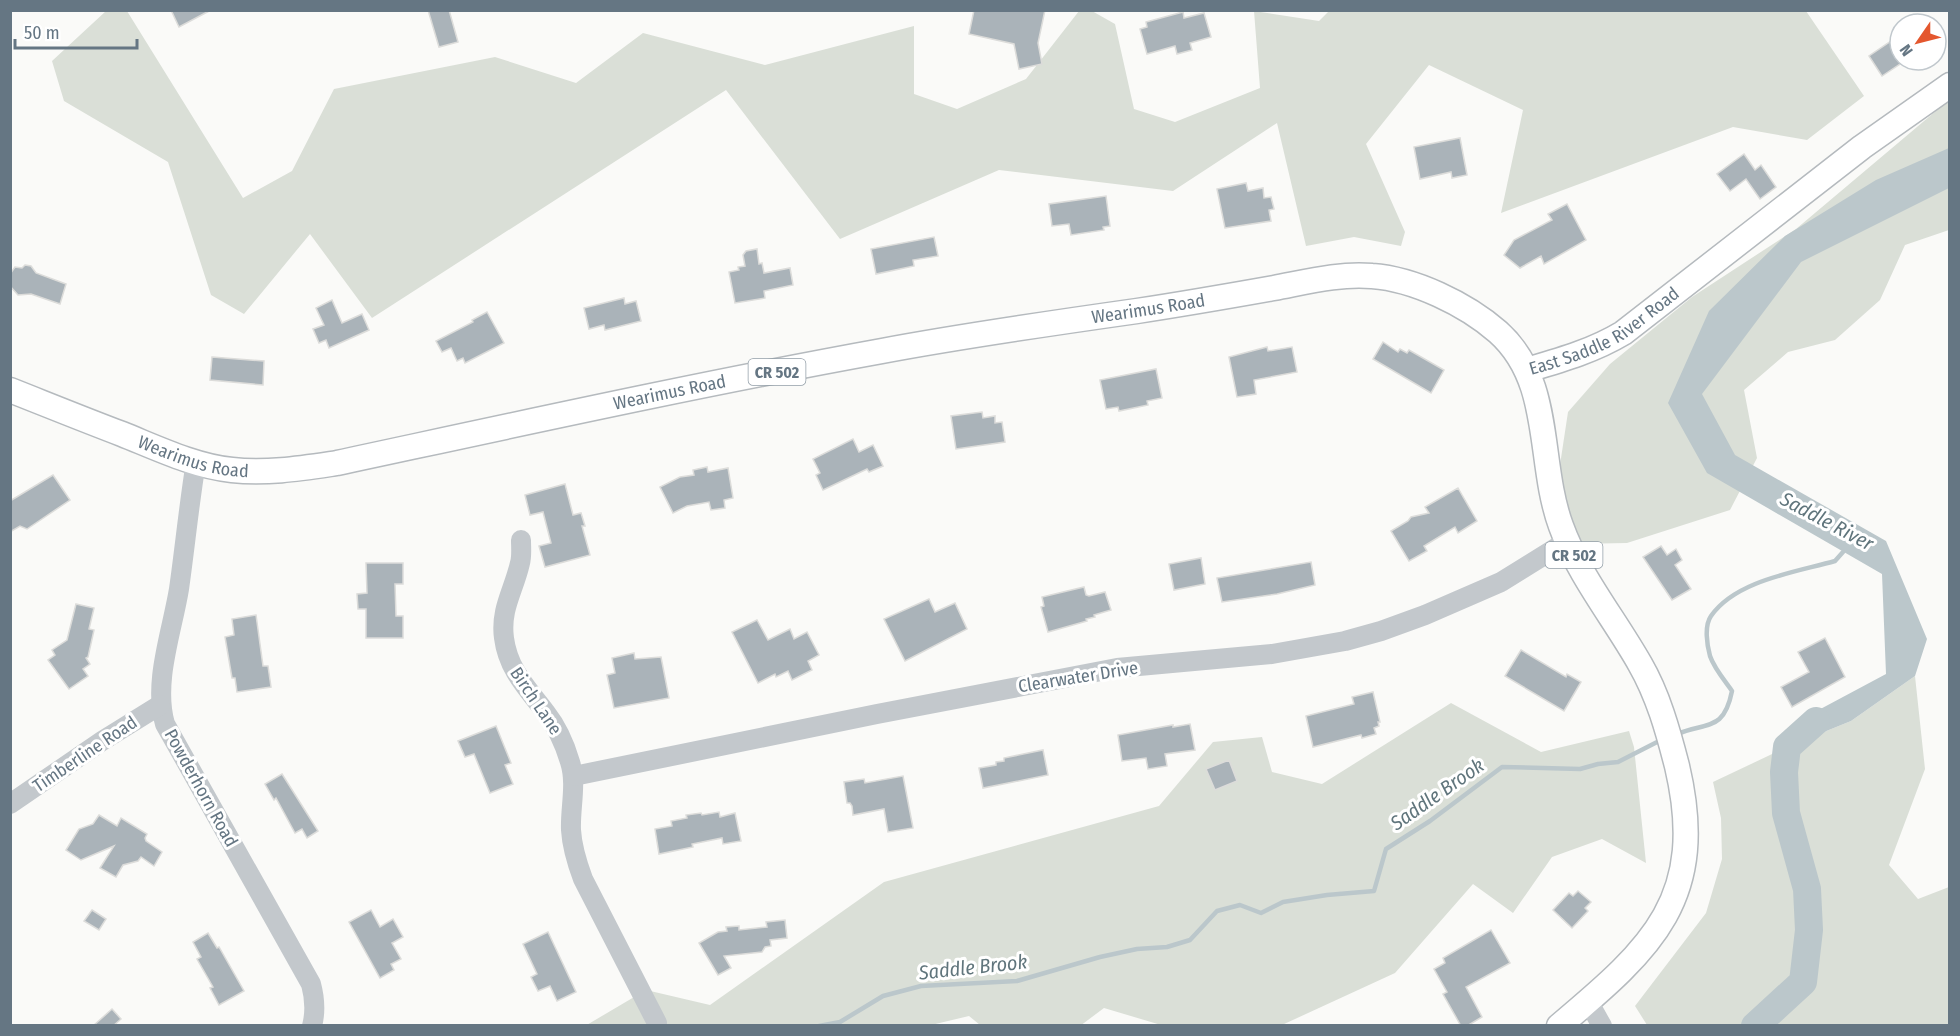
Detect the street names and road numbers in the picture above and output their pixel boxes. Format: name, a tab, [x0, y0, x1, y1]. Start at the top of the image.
street label: East Saddle River Road	[1526, 282, 1684, 380]
street label: Wearimus Road	[1090, 289, 1207, 328]
road number: CR 502	[748, 359, 806, 385]
street label: Wearimus Road	[611, 370, 728, 415]
street label: Wearimus Road	[135, 431, 249, 482]
road number: CR 502	[1546, 542, 1602, 568]
street label: Clearwater Drive	[1017, 657, 1140, 697]
street label: Birch Lane	[505, 663, 567, 739]
street label: Timberline Road	[29, 711, 141, 797]
street label: Powderhorn Road	[160, 725, 242, 851]

